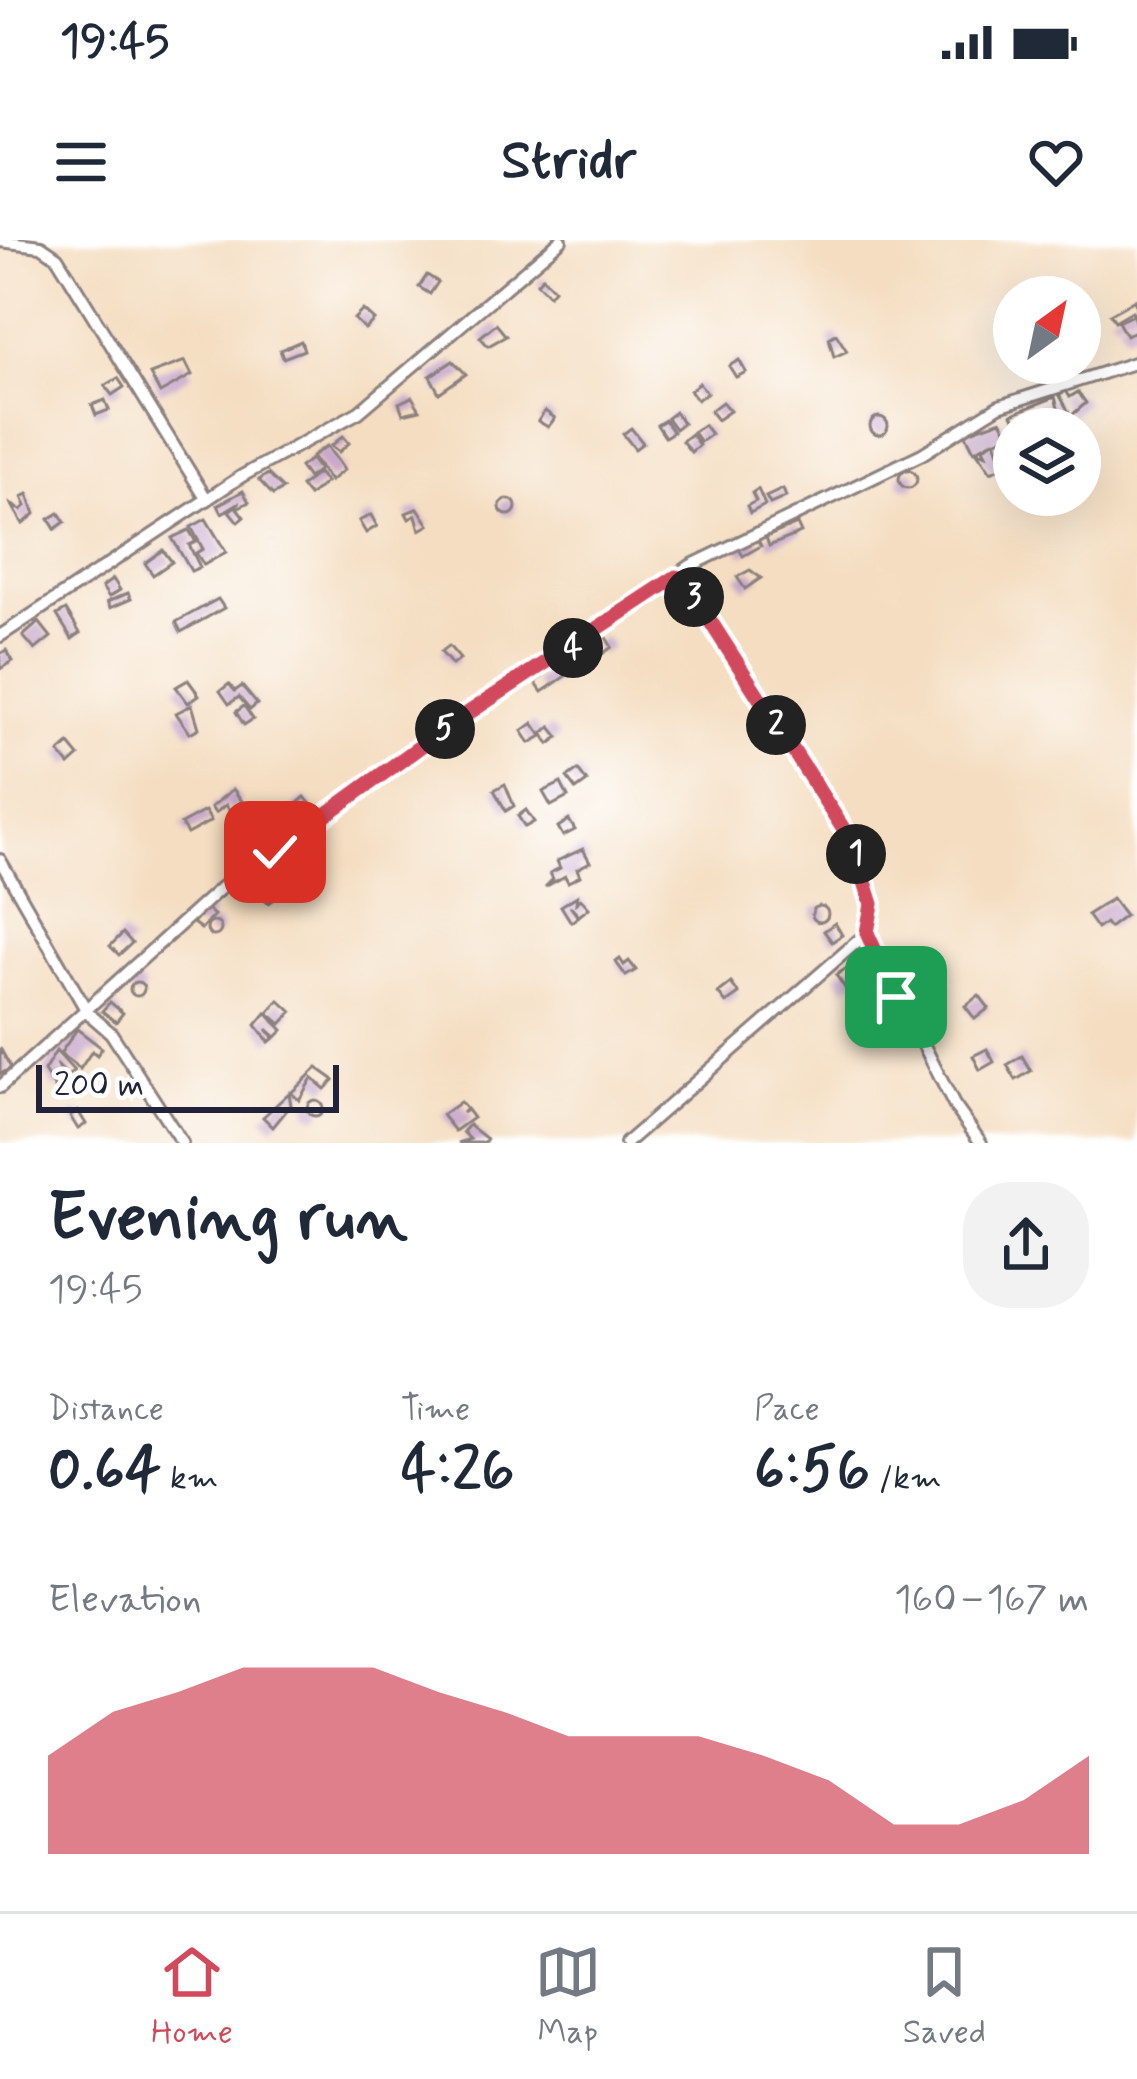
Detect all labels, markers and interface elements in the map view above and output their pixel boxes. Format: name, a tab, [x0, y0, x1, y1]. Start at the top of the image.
text: 19:45	[60, 13, 169, 72]
text: Stridr	[501, 127, 636, 198]
icon: menu	[48, 129, 114, 195]
icon: heart	[1023, 129, 1089, 195]
north arrow	[993, 276, 1101, 384]
map controls	[993, 276, 1101, 516]
button: layers	[993, 408, 1101, 516]
pin: 3	[664, 567, 724, 627]
text: 3	[687, 575, 701, 619]
pin: 4	[543, 618, 603, 678]
text: 4	[563, 626, 583, 670]
pin: 2	[746, 695, 806, 755]
pin: 5	[415, 699, 475, 759]
text: 2	[768, 703, 784, 747]
text: 5	[435, 707, 455, 751]
pin	[224, 801, 326, 903]
icon: check	[242, 819, 308, 885]
pin: 1	[826, 824, 886, 884]
text: 1	[849, 832, 863, 876]
pin	[845, 946, 947, 1048]
icon: arrive	[863, 964, 929, 1030]
scale bar	[36, 1059, 339, 1112]
text: 200 m	[54, 1064, 144, 1108]
text: Evening run	[48, 1177, 408, 1263]
button: share	[963, 1182, 1089, 1308]
text: 19:45	[48, 1265, 143, 1316]
text: Distance	[48, 1388, 164, 1432]
text: Time	[401, 1388, 470, 1432]
text: Pace	[754, 1388, 820, 1432]
text: 0.64	[48, 1432, 161, 1511]
text: 4:26	[401, 1432, 515, 1511]
text: 6:56	[754, 1432, 870, 1511]
text: km	[161, 1457, 218, 1501]
text: /km	[870, 1457, 941, 1501]
text: Elevation	[48, 1575, 202, 1626]
text: 160–167 m	[894, 1575, 1089, 1626]
tab: Home	[151, 1939, 233, 2055]
tab: Map	[535, 1939, 601, 2055]
tab: Saved	[903, 1939, 986, 2055]

